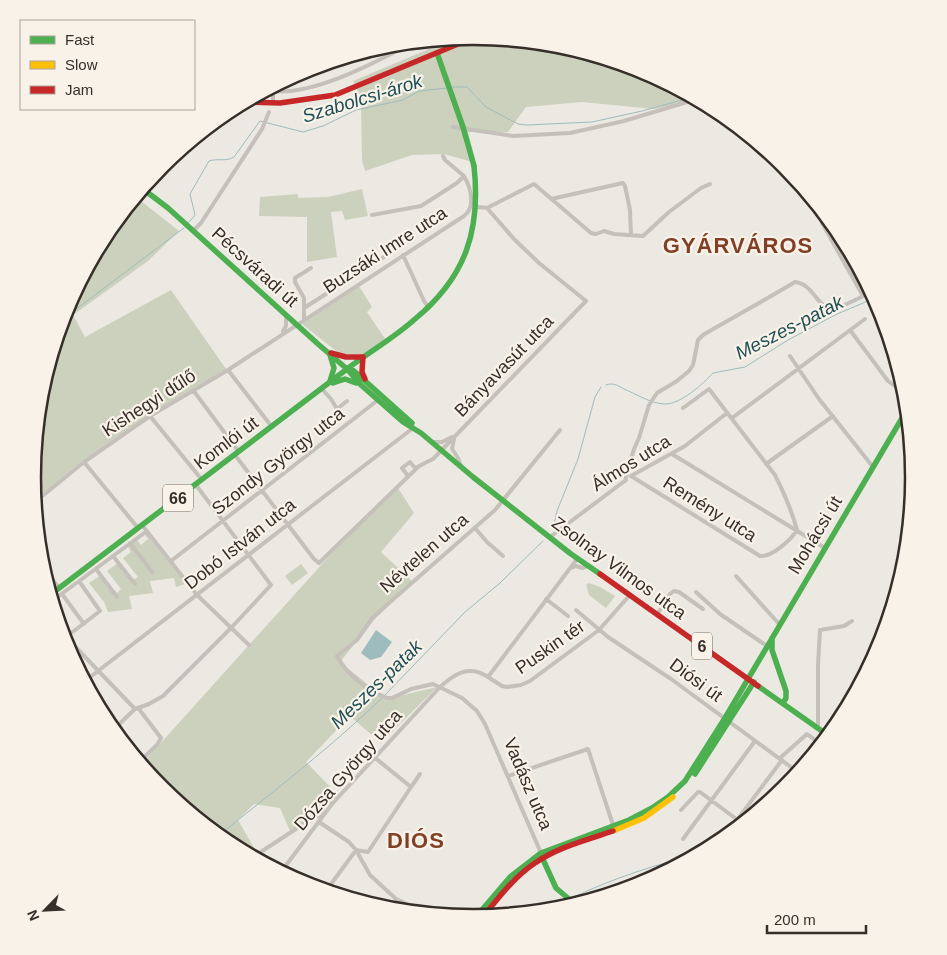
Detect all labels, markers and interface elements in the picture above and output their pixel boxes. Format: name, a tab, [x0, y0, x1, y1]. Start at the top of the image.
legend	[20, 20, 195, 110]
text: Fast	[65, 31, 95, 48]
text: Slow	[65, 56, 98, 73]
water label: Szabolcsi-árok	[299, 70, 426, 127]
text: Jam	[65, 81, 93, 98]
street label: Buzsáki Imre utca	[320, 202, 451, 297]
street label: Pécsváradi út	[208, 223, 302, 311]
district label: GYÁRVÁROS	[663, 233, 813, 258]
water label: Meszes-patak	[732, 291, 848, 364]
street label: Bányavasút utca	[451, 310, 558, 421]
street label: Kishegyi dűlő	[99, 365, 199, 441]
street label: Szondy György utca	[208, 403, 349, 519]
street label: Komlói út	[190, 412, 262, 474]
street label: Álmos utca	[588, 430, 675, 495]
street label: Remény utca	[660, 472, 761, 546]
road number: 66	[163, 484, 193, 512]
street label: Mohácsi út	[784, 493, 846, 577]
street label: Dobó István utca	[181, 494, 300, 593]
street label: Névtelen utca	[376, 509, 473, 597]
street label: Zsolnay Vilmos utca	[548, 513, 691, 624]
street label: Puskin tér	[511, 616, 589, 678]
road number: 6	[692, 632, 712, 659]
water label: Meszes-patak	[327, 635, 427, 733]
street label: Diósi út	[666, 654, 726, 706]
street label: Dózsa György utca	[290, 705, 406, 834]
street label: Vadász utca	[500, 735, 557, 834]
district label: DIÓS	[387, 828, 445, 853]
north arrow	[20, 885, 70, 935]
scale bar	[767, 902, 866, 934]
text: N	[24, 907, 42, 923]
text: 200 m	[774, 911, 816, 928]

